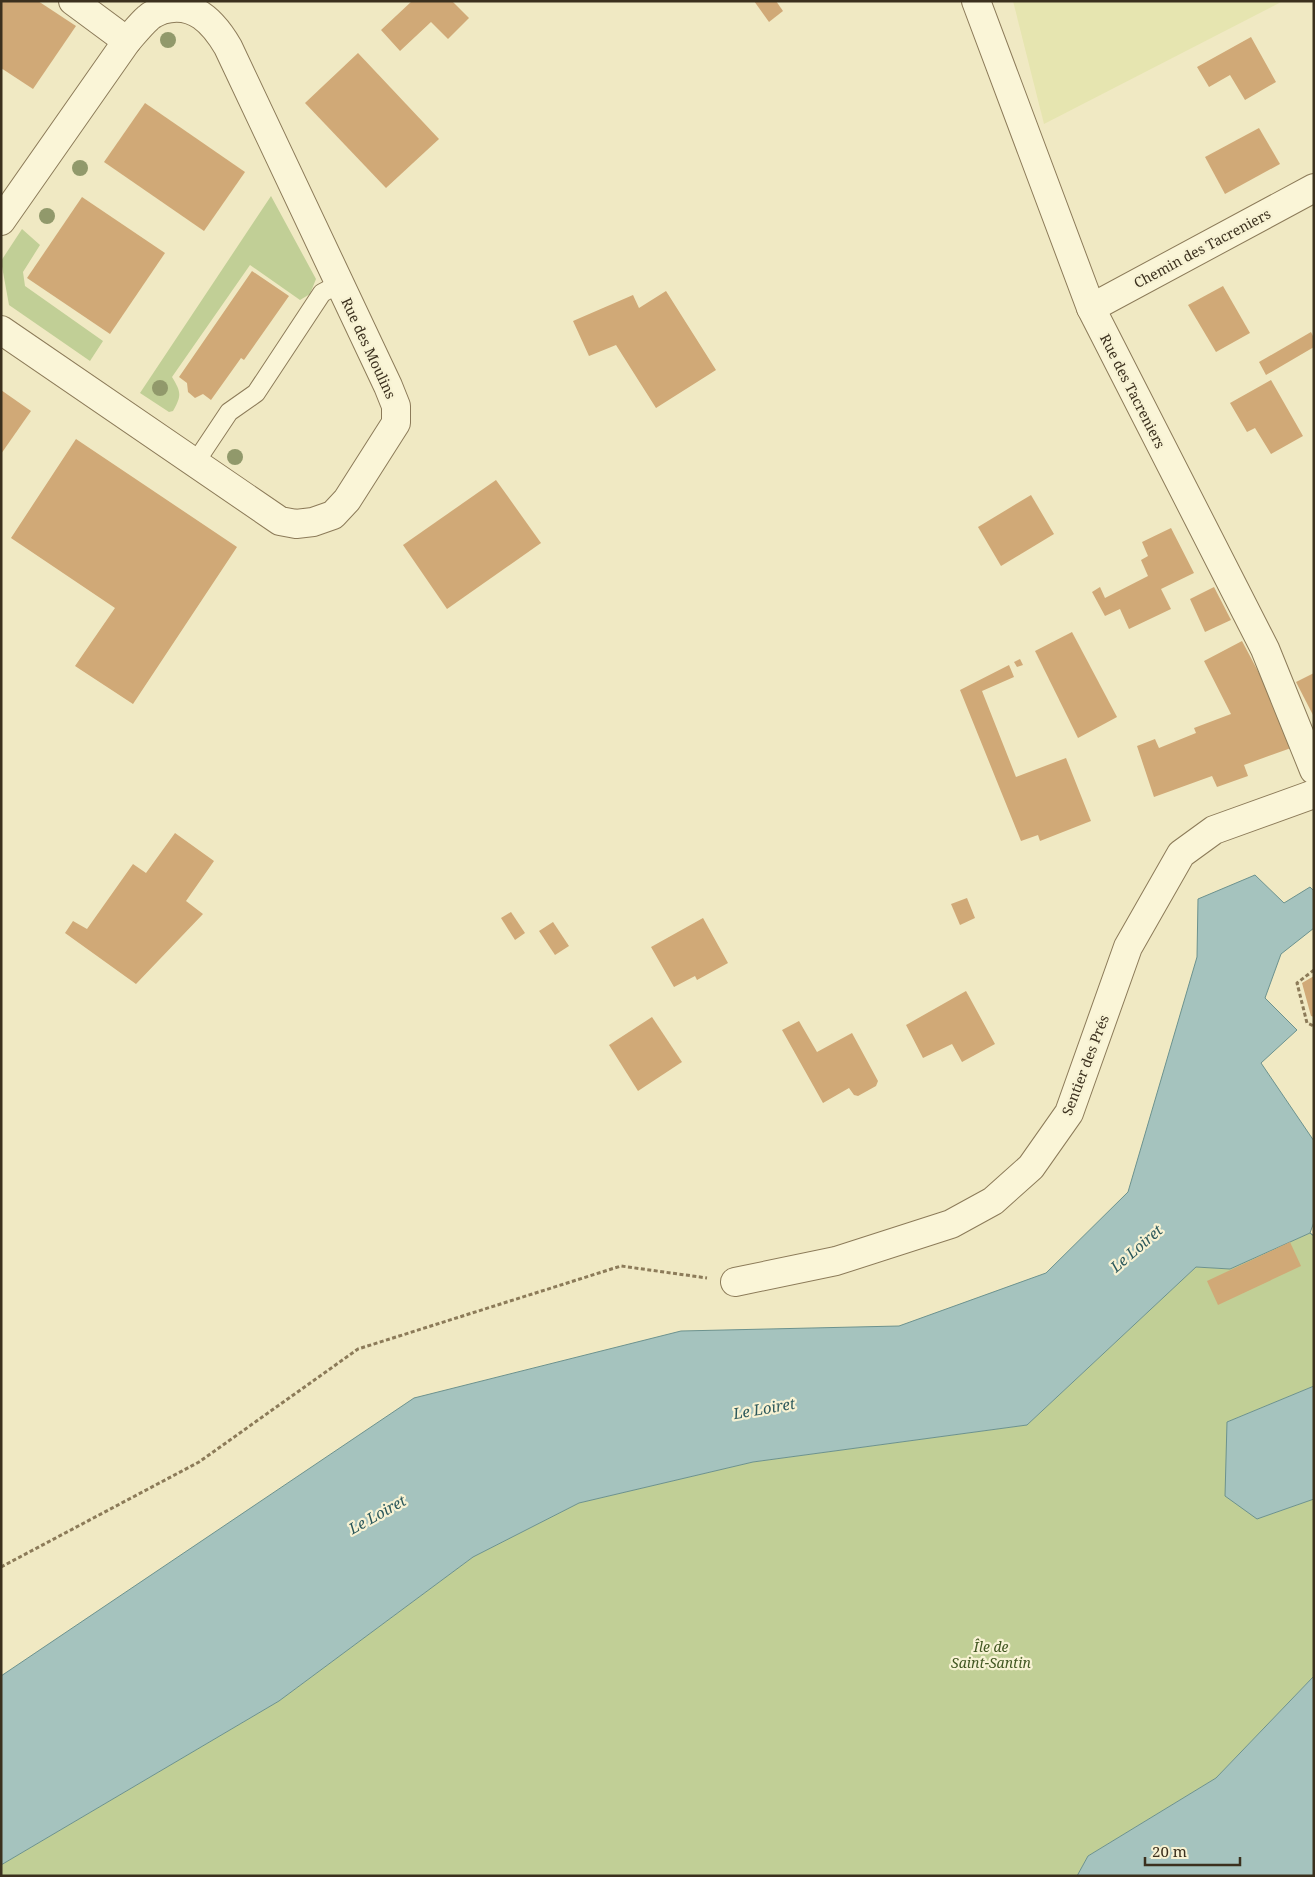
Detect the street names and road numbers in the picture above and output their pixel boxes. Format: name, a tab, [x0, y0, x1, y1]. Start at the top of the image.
street label: Chemin des Tacreniers	[1130, 204, 1274, 292]
street label: Rue des Moulins	[337, 294, 401, 402]
street label: Rue des Tacreniers	[1096, 330, 1170, 452]
street label: Sentier des Prés	[1057, 1012, 1113, 1118]

